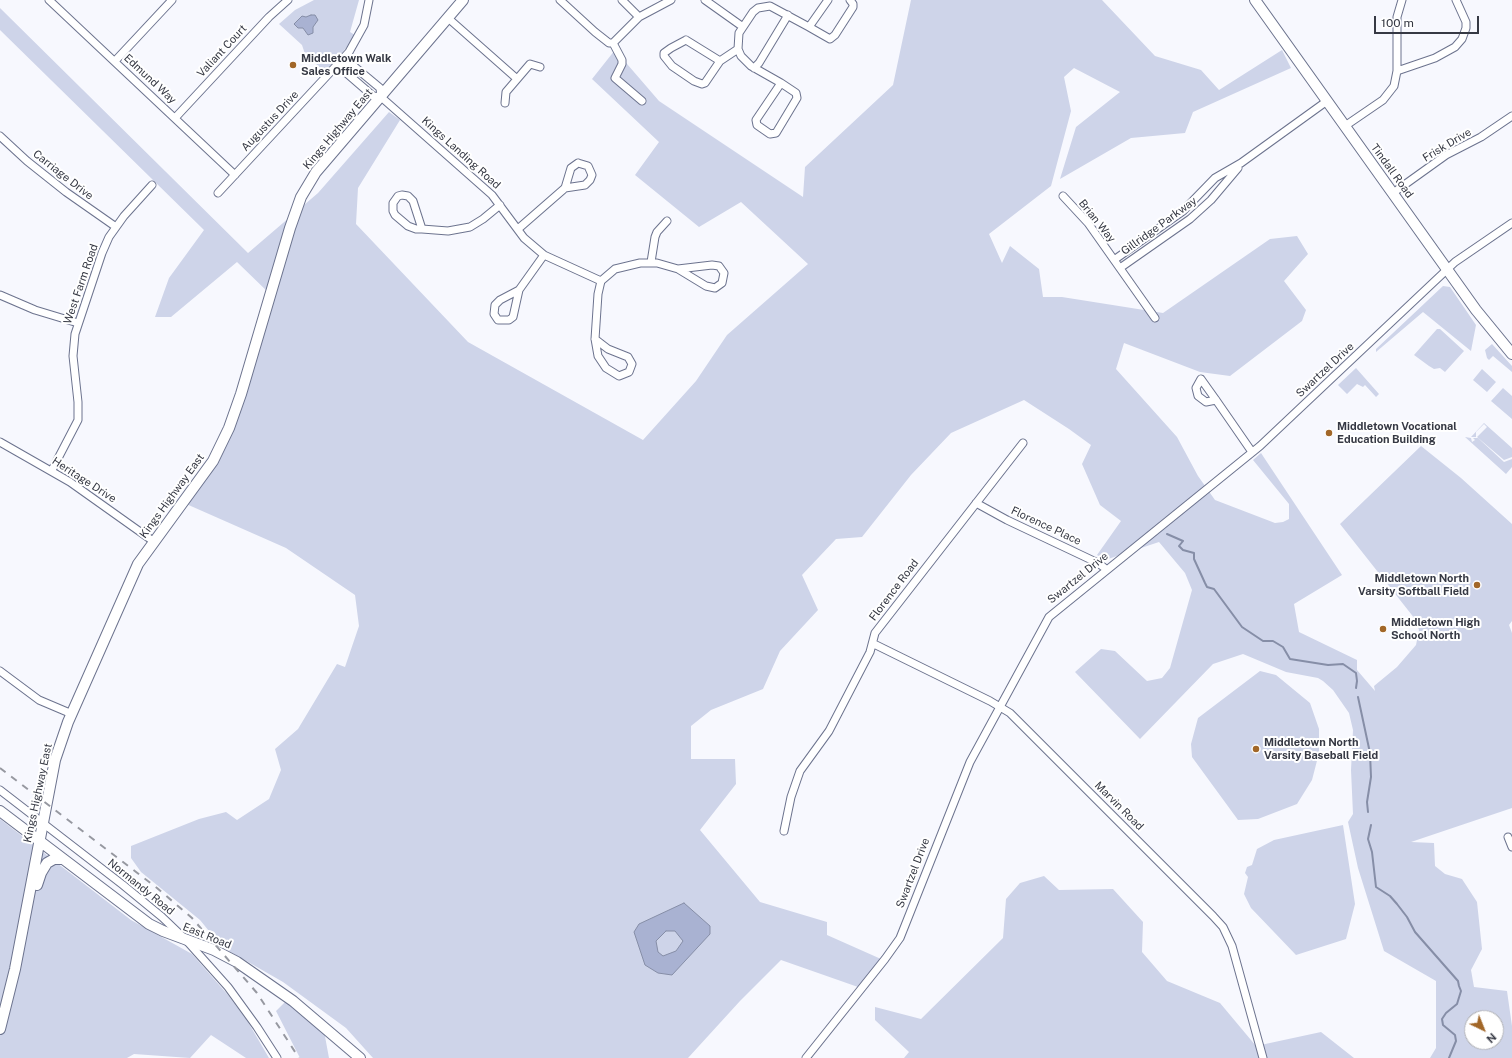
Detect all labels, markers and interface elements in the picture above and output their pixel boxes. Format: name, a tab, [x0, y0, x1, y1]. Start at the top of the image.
scale bar	[1376, 8, 1481, 34]
text: 100 m	[1381, 16, 1414, 30]
street label: Valiant Court	[194, 22, 250, 80]
street label: Edmund Way	[121, 51, 179, 107]
place label: Middletown Walk Sales Office	[301, 52, 391, 78]
marker: Middletown Walk Sales Office	[288, 60, 298, 70]
street label: Kings Highway East	[300, 86, 376, 172]
street label: Augustus Drive	[239, 88, 301, 154]
street label: Kings Landing Road	[419, 114, 503, 192]
street label: Frisk Drive	[1420, 125, 1474, 165]
street label: Tindall Road	[1368, 141, 1416, 201]
street label: Carriage Drive	[30, 147, 96, 203]
street label: Gillridge Parkway	[1119, 194, 1199, 258]
street label: Brian Way	[1076, 197, 1118, 245]
street label: West Farm Road	[61, 242, 101, 326]
street label: Swartzel Drive	[1293, 340, 1357, 400]
place label: Middletown Vocational Education Building	[1337, 420, 1457, 446]
marker: Middletown Vocational Education Building	[1324, 428, 1334, 438]
street label: Kings Highway East	[137, 451, 207, 541]
street label: Heritage Drive	[49, 454, 119, 506]
street label: Florence Place	[1009, 504, 1083, 548]
street label: Swartzel Drive	[1045, 550, 1111, 606]
street label: Florence Road	[867, 557, 921, 623]
place label: Middletown North Varsity Softball Field	[1358, 572, 1469, 598]
marker: Middletown North Varsity Softball Field	[1472, 580, 1482, 590]
place label: Middletown High School North	[1391, 616, 1480, 642]
marker: Middletown High School North	[1378, 624, 1388, 634]
place label: Middletown North Varsity Baseball Field	[1264, 736, 1378, 762]
street label: Kings Highway East	[21, 742, 55, 844]
marker: Middletown North Varsity Baseball Field	[1251, 744, 1261, 754]
street label: Marvin Road	[1092, 779, 1146, 833]
street label: Swartzel Drive	[894, 836, 932, 910]
street label: Normandy Road	[105, 856, 177, 918]
street label: East Road	[181, 920, 233, 952]
north arrow	[1464, 1010, 1504, 1050]
text: N	[1484, 1031, 1499, 1045]

